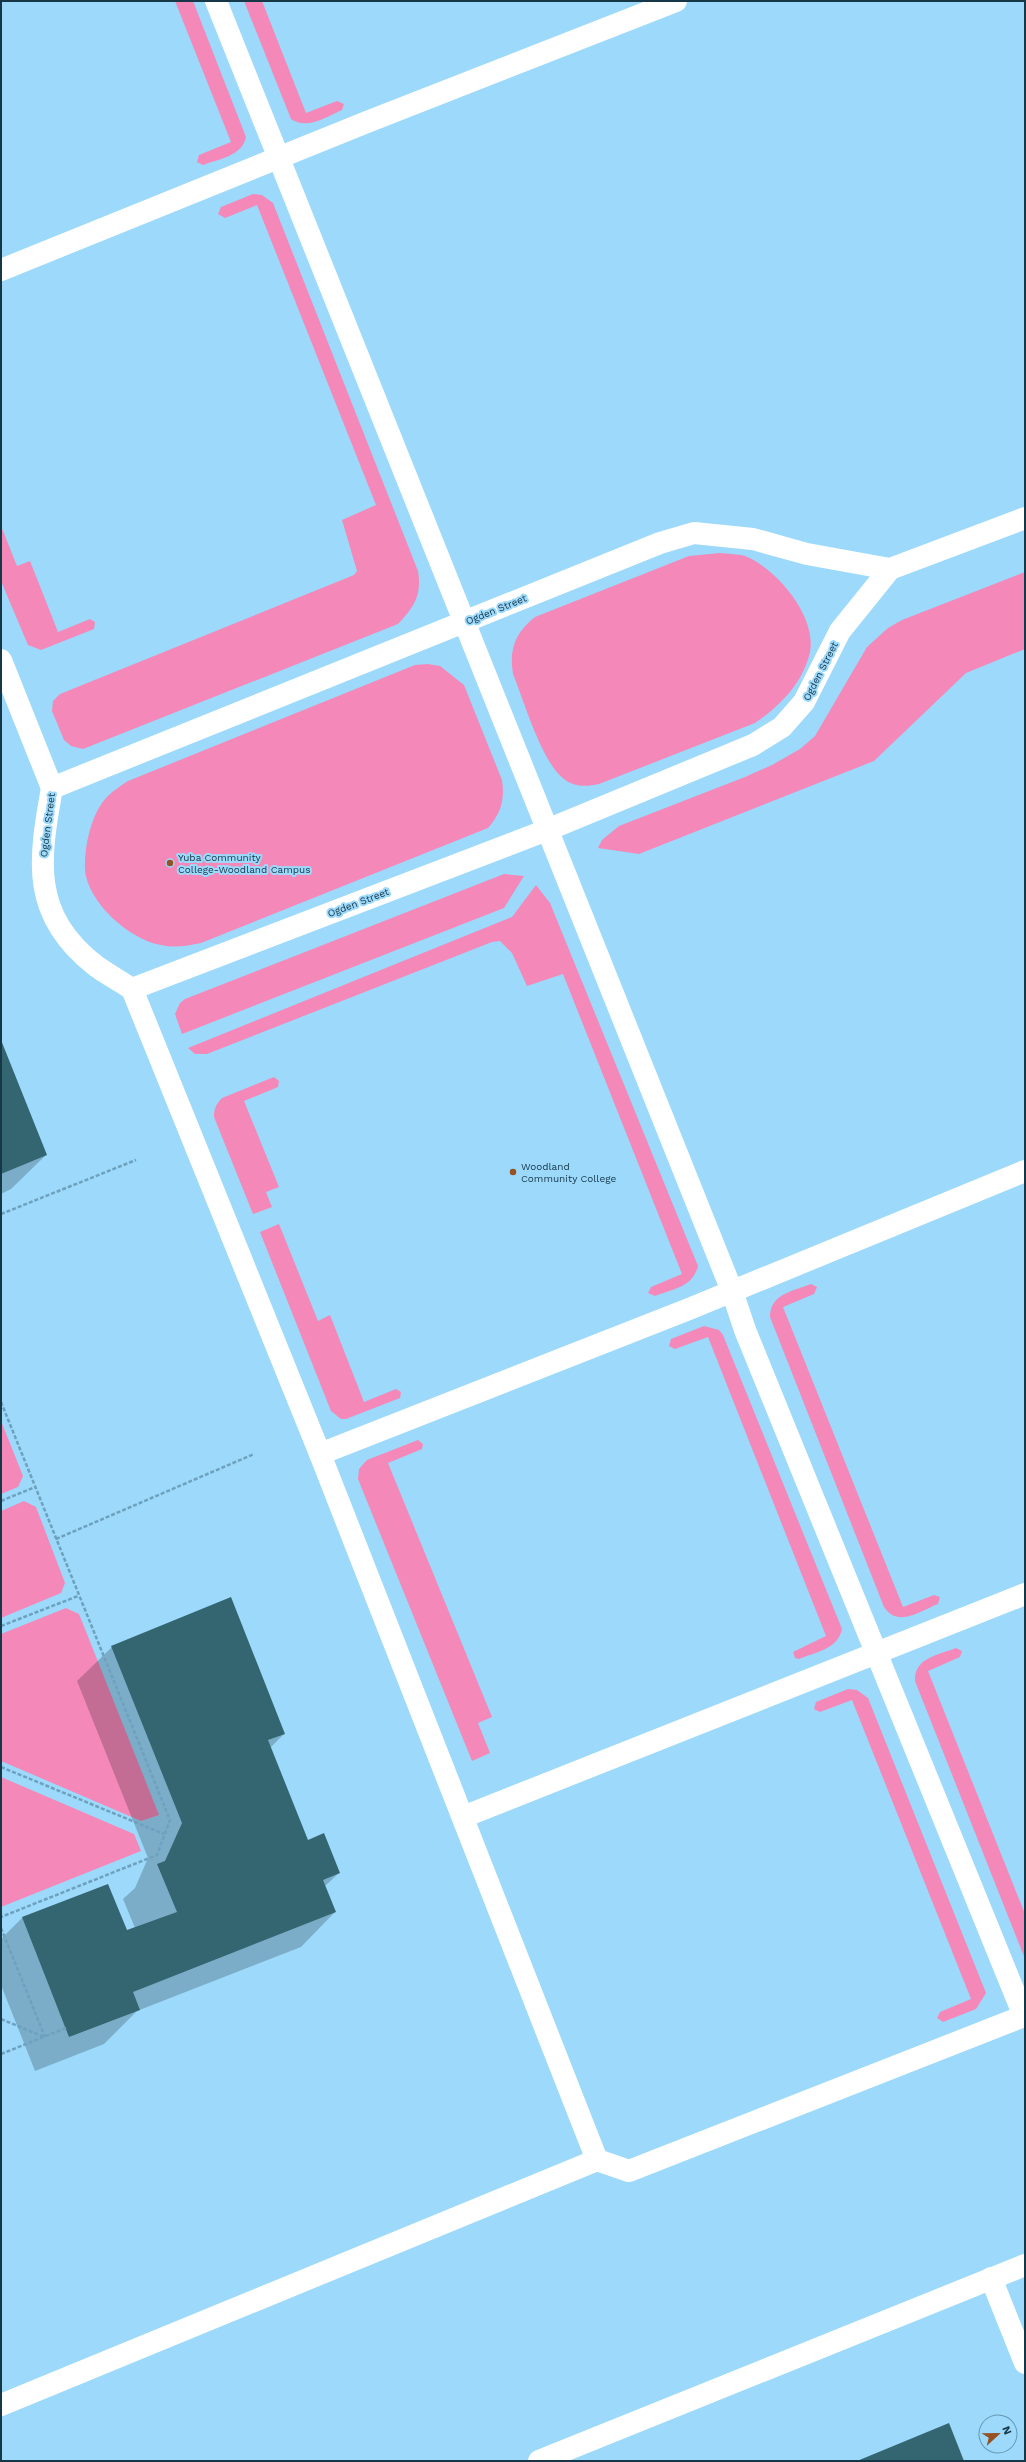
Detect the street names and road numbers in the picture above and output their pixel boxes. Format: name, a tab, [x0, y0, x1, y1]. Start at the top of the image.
street label: Ogden Street	[464, 592, 529, 627]
street label: Ogden Street	[801, 639, 840, 702]
street label: Ogden Street	[38, 792, 57, 858]
street label: Ogden Street	[326, 885, 391, 919]

